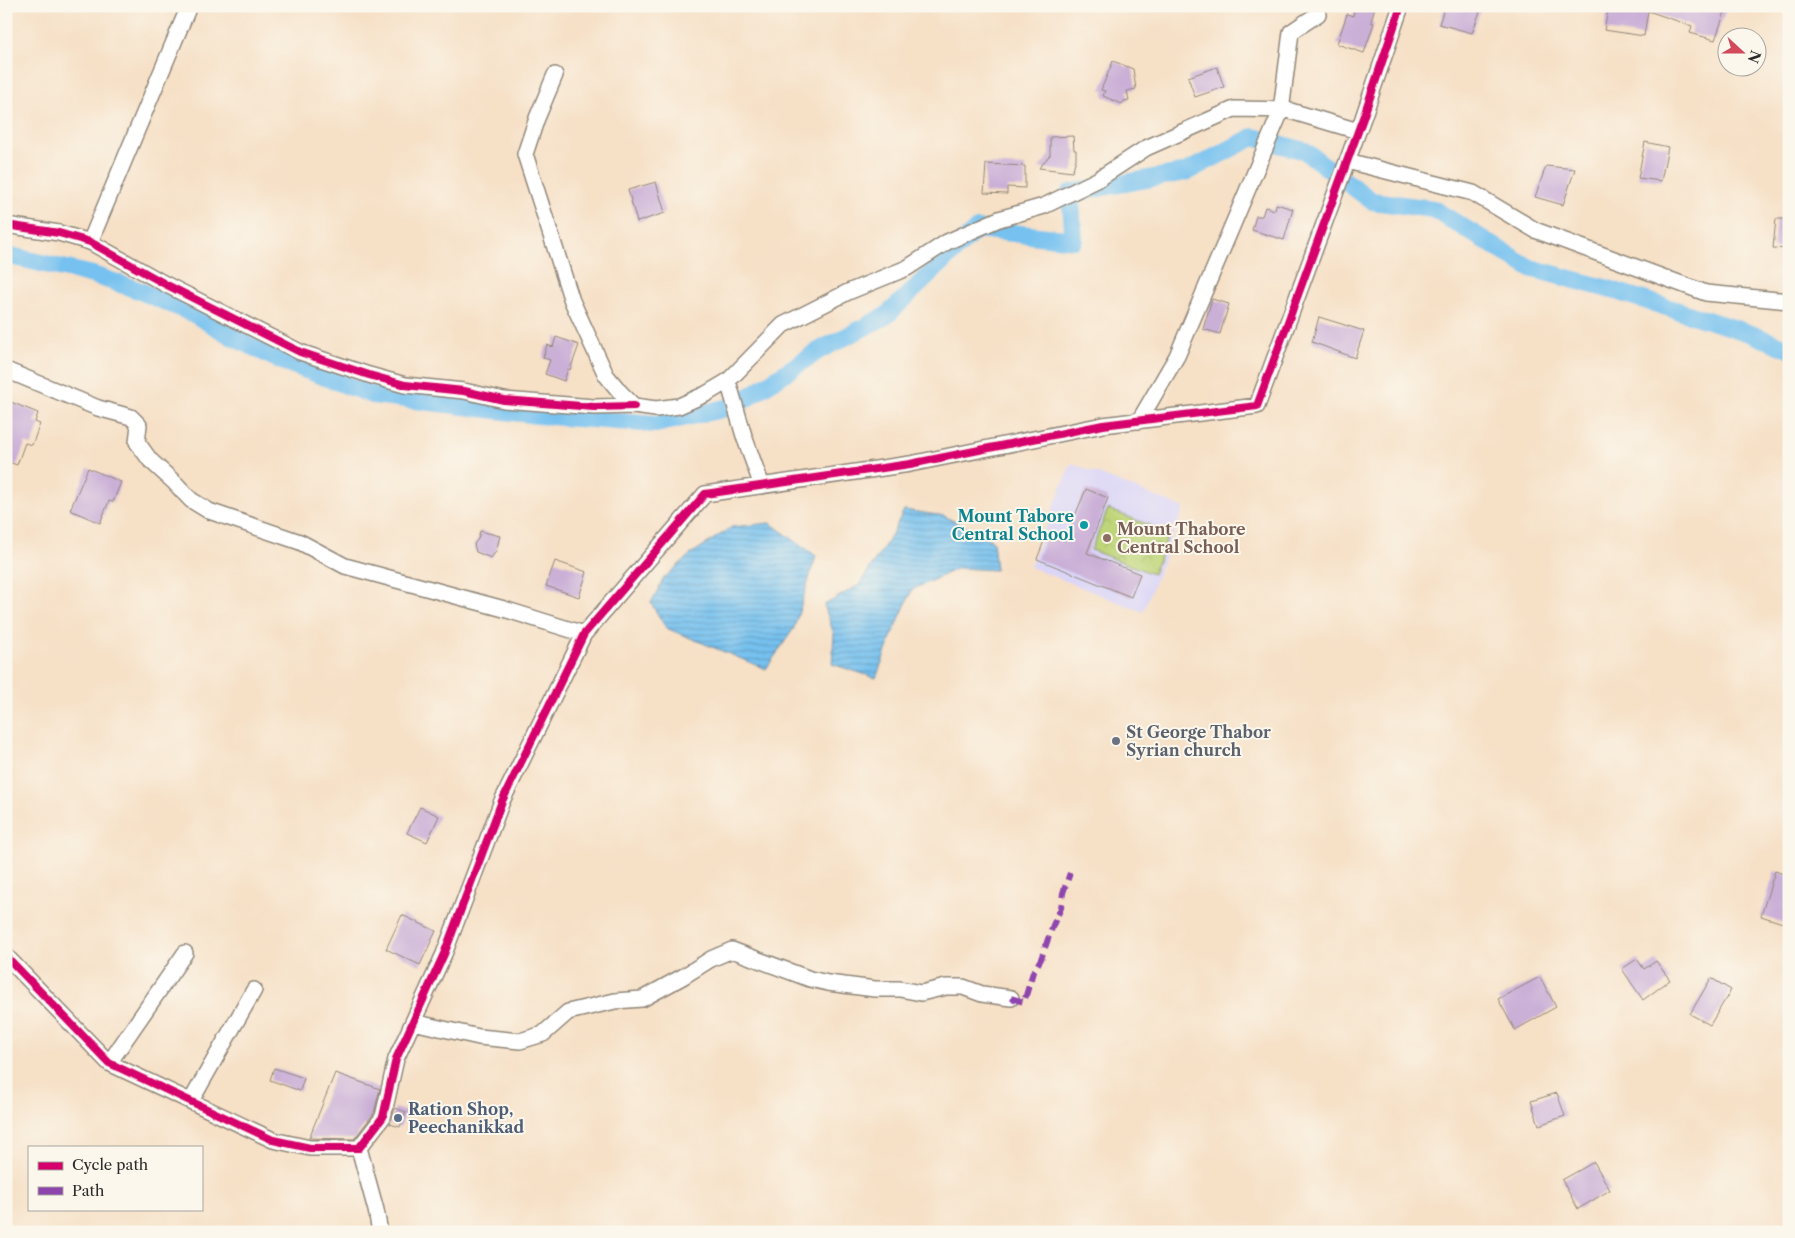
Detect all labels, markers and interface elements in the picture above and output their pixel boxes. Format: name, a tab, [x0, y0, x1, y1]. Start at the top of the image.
north arrow	[1718, 28, 1768, 78]
text: N	[1744, 48, 1765, 66]
place label: Mount Tabore Central School	[952, 506, 1074, 544]
marker: Mount Tabore Central School	[1078, 519, 1090, 531]
place label: Mount Thabore Central School	[1117, 519, 1246, 557]
marker: Mount Thabore Central School	[1101, 532, 1113, 544]
place label: St George Thabor Syrian church	[1126, 722, 1271, 760]
marker: St George Thabor Syrian church	[1110, 735, 1122, 747]
place label: Ration Shop, Peechanikkad	[408, 1099, 525, 1137]
marker: Ration Shop, Peechanikkad	[392, 1112, 404, 1124]
legend	[28, 1146, 202, 1210]
text: Cycle path	[72, 1155, 149, 1174]
text: Path	[72, 1181, 105, 1200]

